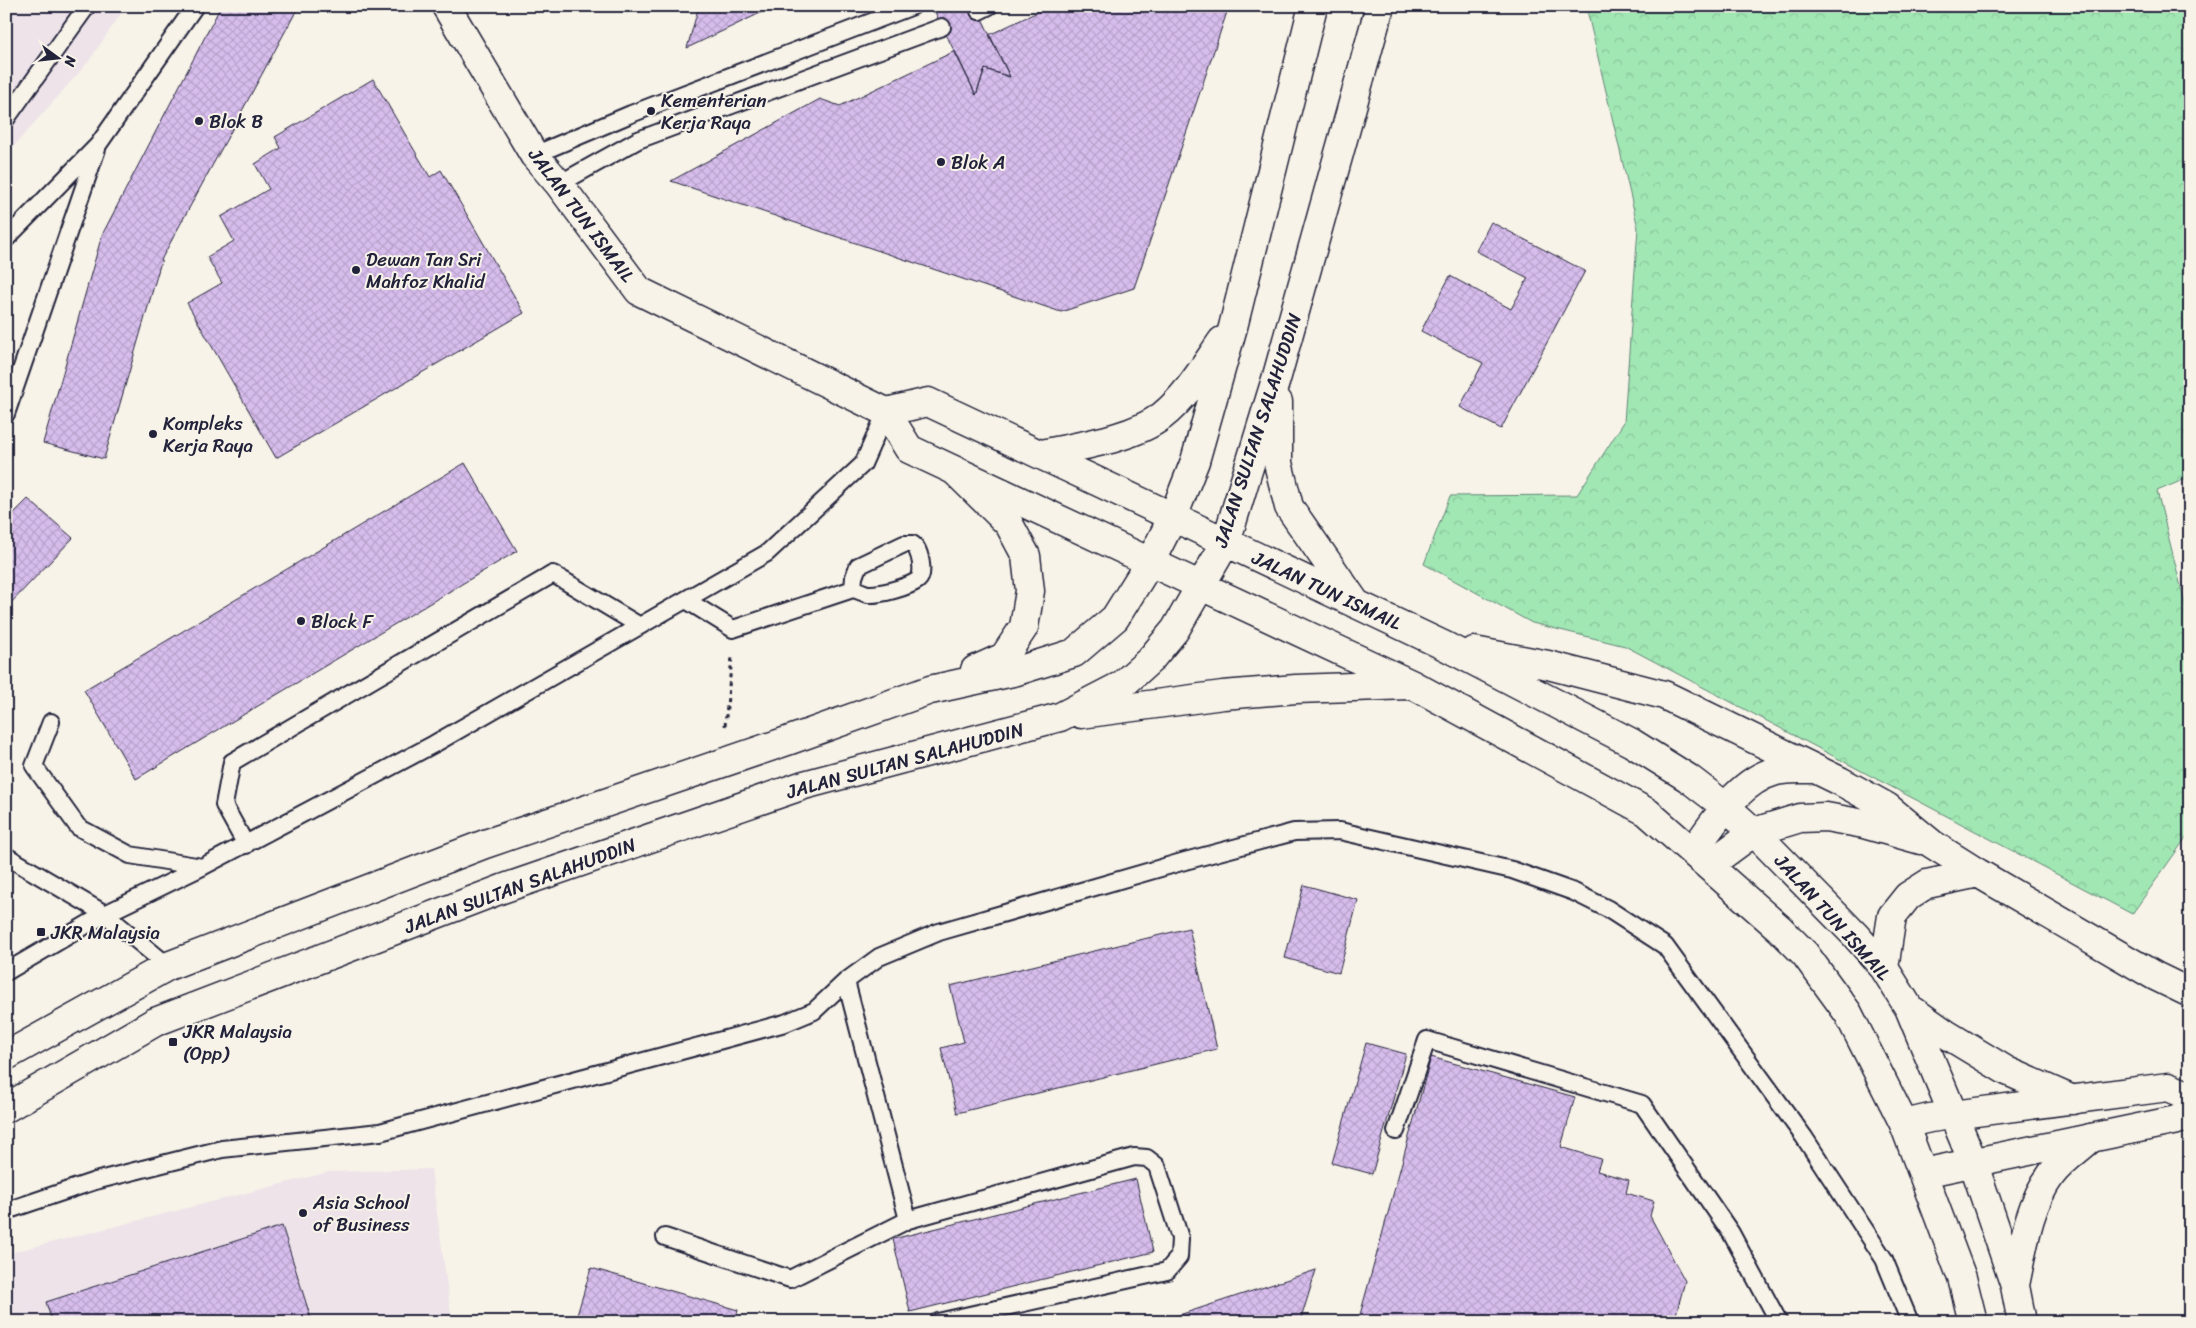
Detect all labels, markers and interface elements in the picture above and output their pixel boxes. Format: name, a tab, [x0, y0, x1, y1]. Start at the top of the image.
north arrow	[32, 32, 82, 82]
text: N	[57, 52, 84, 69]
place label: Kementerian Kerja Raya	[661, 84, 767, 139]
place label: Blok B	[209, 105, 263, 138]
marker: Kementerian Kerja Raya	[645, 105, 657, 117]
marker: Blok B	[193, 115, 205, 127]
street label: JALAN TUN ISMAIL	[519, 140, 644, 290]
place label: Blok A	[951, 146, 1006, 179]
marker: Blok A	[935, 156, 947, 168]
place label: Dewan Tan Sri Mahfoz Khalid	[366, 243, 487, 298]
marker: Dewan Tan Sri Mahfoz Khalid	[350, 264, 362, 276]
street label: JALAN SULTAN SALAHUDDIN	[1204, 309, 1311, 552]
place label: Kompleks Kerja Raya	[163, 407, 254, 462]
marker: Kompleks Kerja Raya	[147, 428, 159, 440]
street label: JALAN TUN ISMAIL	[1246, 541, 1407, 640]
place label: Block F	[311, 605, 375, 638]
marker: Block F	[295, 615, 307, 627]
street label: JALAN SULTAN SALAHUDDIN	[782, 713, 1027, 808]
street label: JALAN SULTAN SALAHUDDIN	[399, 828, 641, 943]
street label: JALAN TUN ISMAIL	[1766, 845, 1899, 989]
place label: JKR Malaysia	[50, 916, 161, 949]
marker: JKR Malaysia	[35, 926, 47, 938]
place label: JKR Malaysia (Opp)	[182, 1015, 293, 1070]
marker: JKR Malaysia (Opp)	[167, 1036, 179, 1048]
place label: Asia School of Business	[312, 1186, 410, 1241]
marker: Asia School of Business	[297, 1207, 309, 1219]

